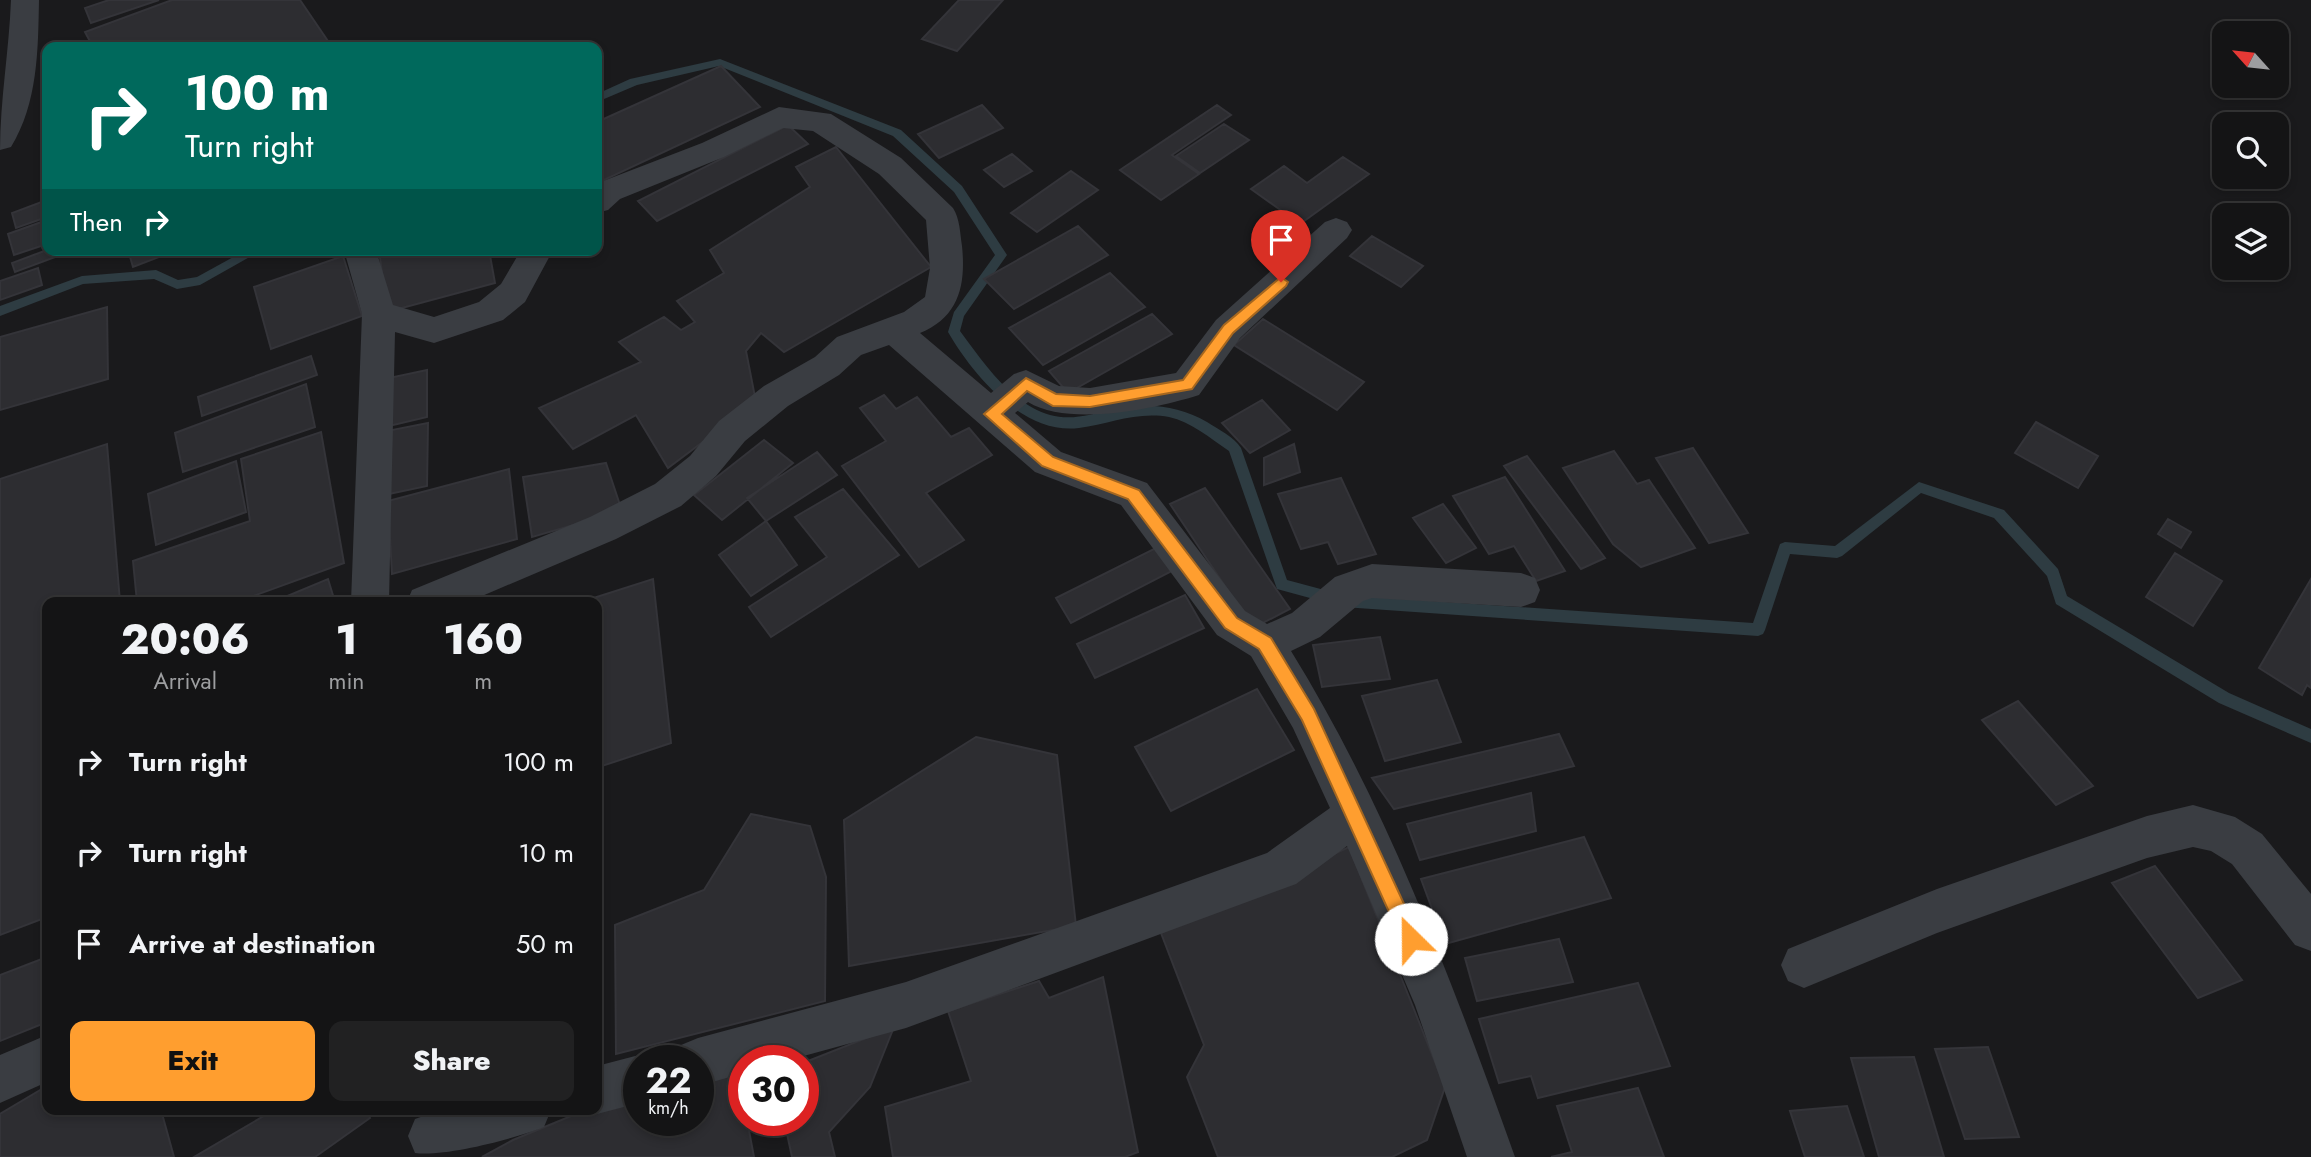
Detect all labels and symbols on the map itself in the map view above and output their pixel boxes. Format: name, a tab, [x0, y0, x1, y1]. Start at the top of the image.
north arrow	[2212, 21, 2289, 98]
pin	[1251, 210, 1311, 282]
position arrow	[1374, 902, 1448, 976]
speed limit sign: 30	[728, 1045, 819, 1136]

